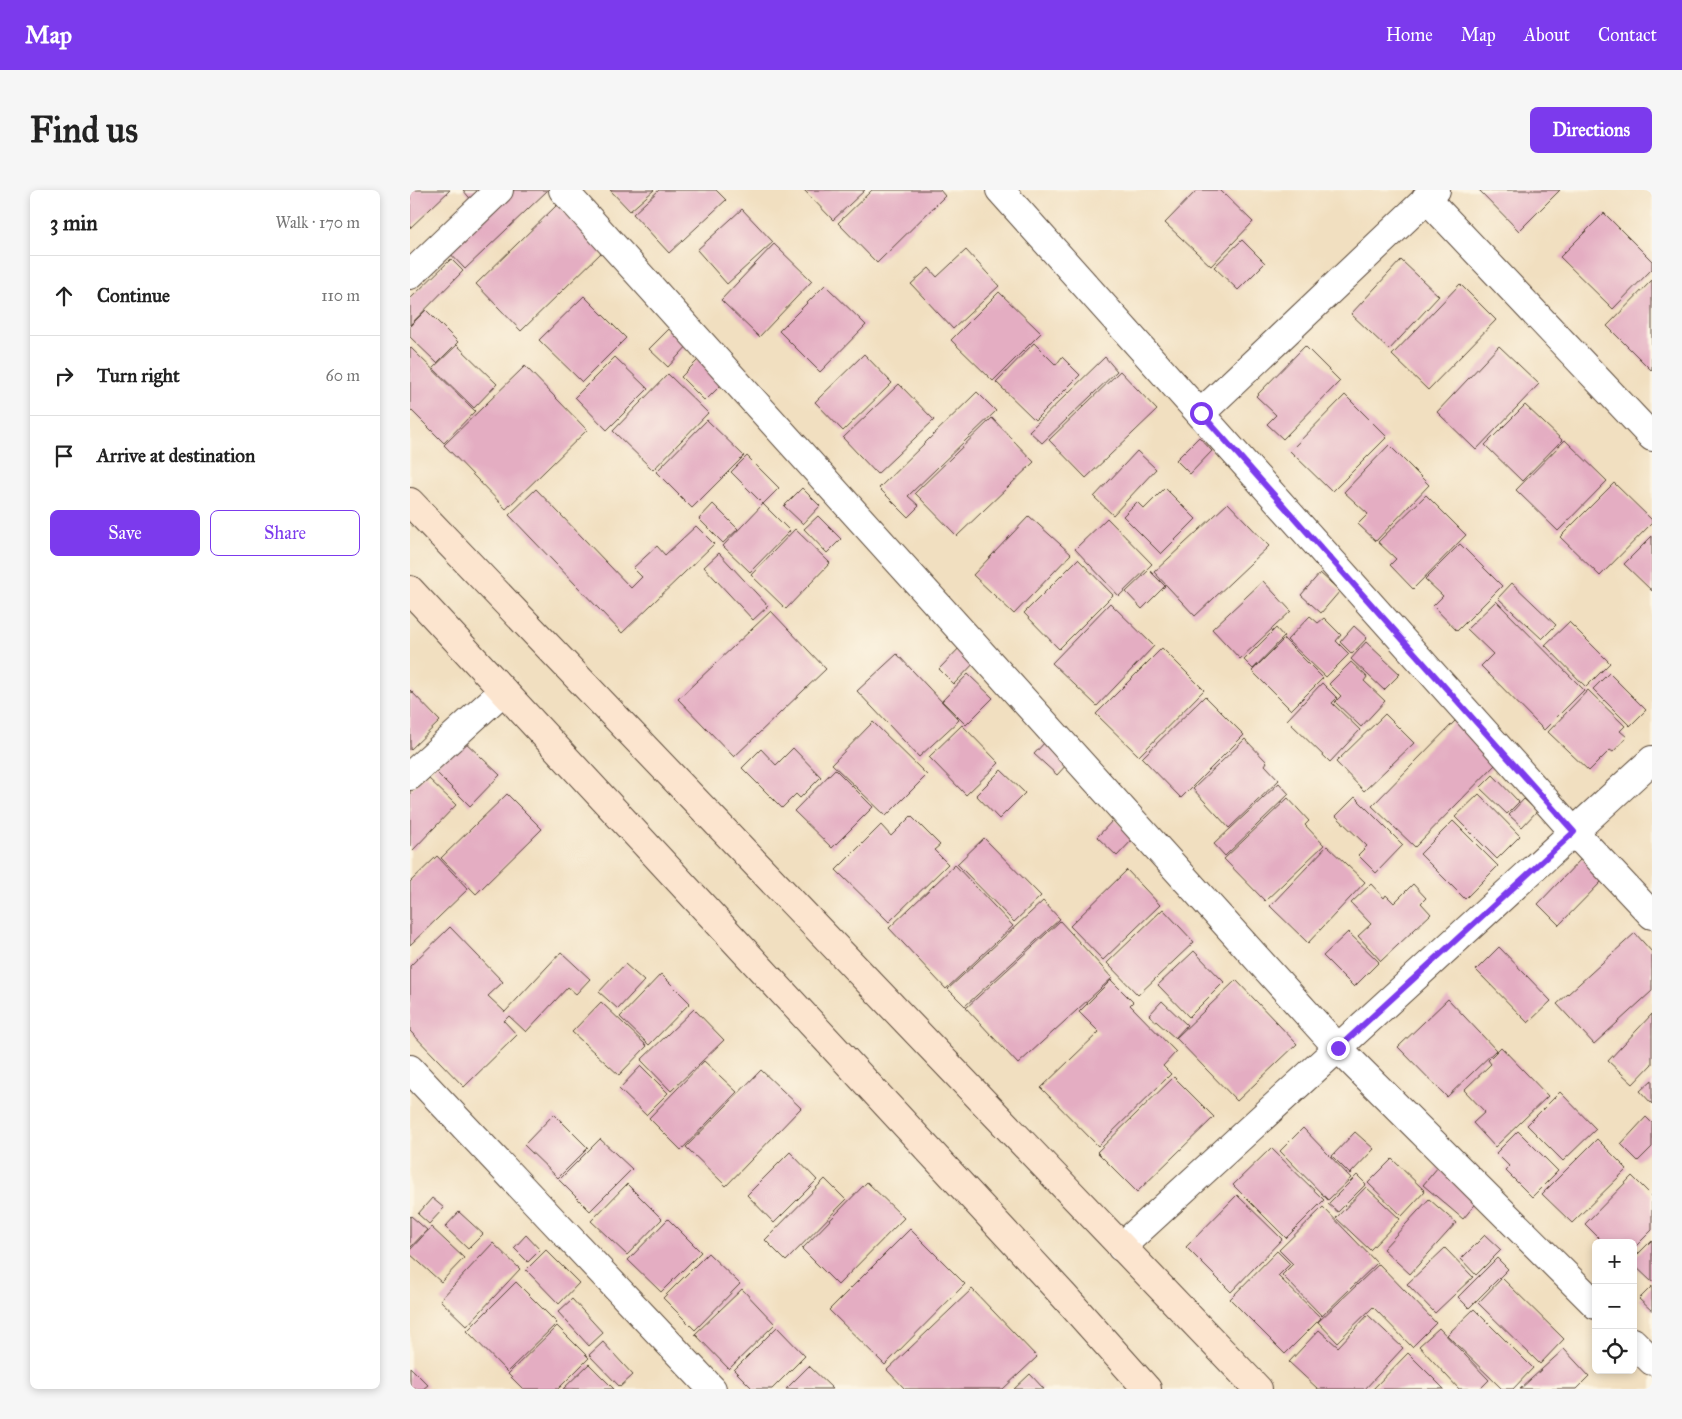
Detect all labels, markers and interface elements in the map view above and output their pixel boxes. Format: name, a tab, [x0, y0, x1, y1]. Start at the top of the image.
text: Map	[25, 20, 72, 50]
text: Home	[1386, 24, 1433, 46]
text: Map	[1461, 24, 1496, 46]
text: About	[1524, 24, 1570, 46]
text: Contact	[1598, 24, 1657, 46]
button: Directions	[1530, 107, 1652, 153]
text: Find us	[30, 109, 138, 152]
text: 3 min	[50, 210, 98, 236]
text: Walk · 170 m	[276, 213, 360, 232]
icon: ahead	[50, 282, 78, 310]
text: Continue	[97, 284, 170, 307]
text: 110 m	[321, 286, 360, 305]
icon: right	[50, 362, 78, 390]
text: Turn right	[97, 364, 180, 387]
text: 60 m	[326, 366, 360, 385]
route start	[1190, 402, 1213, 425]
icon: arrive	[50, 442, 78, 470]
text: Arrive at destination	[97, 444, 255, 467]
button: Save	[50, 510, 200, 556]
button: Share	[210, 510, 360, 556]
route end	[1327, 1037, 1350, 1060]
map controls	[1592, 1239, 1637, 1374]
button: +	[1592, 1239, 1637, 1284]
button: −	[1592, 1284, 1637, 1329]
button: locate	[1592, 1329, 1637, 1374]

